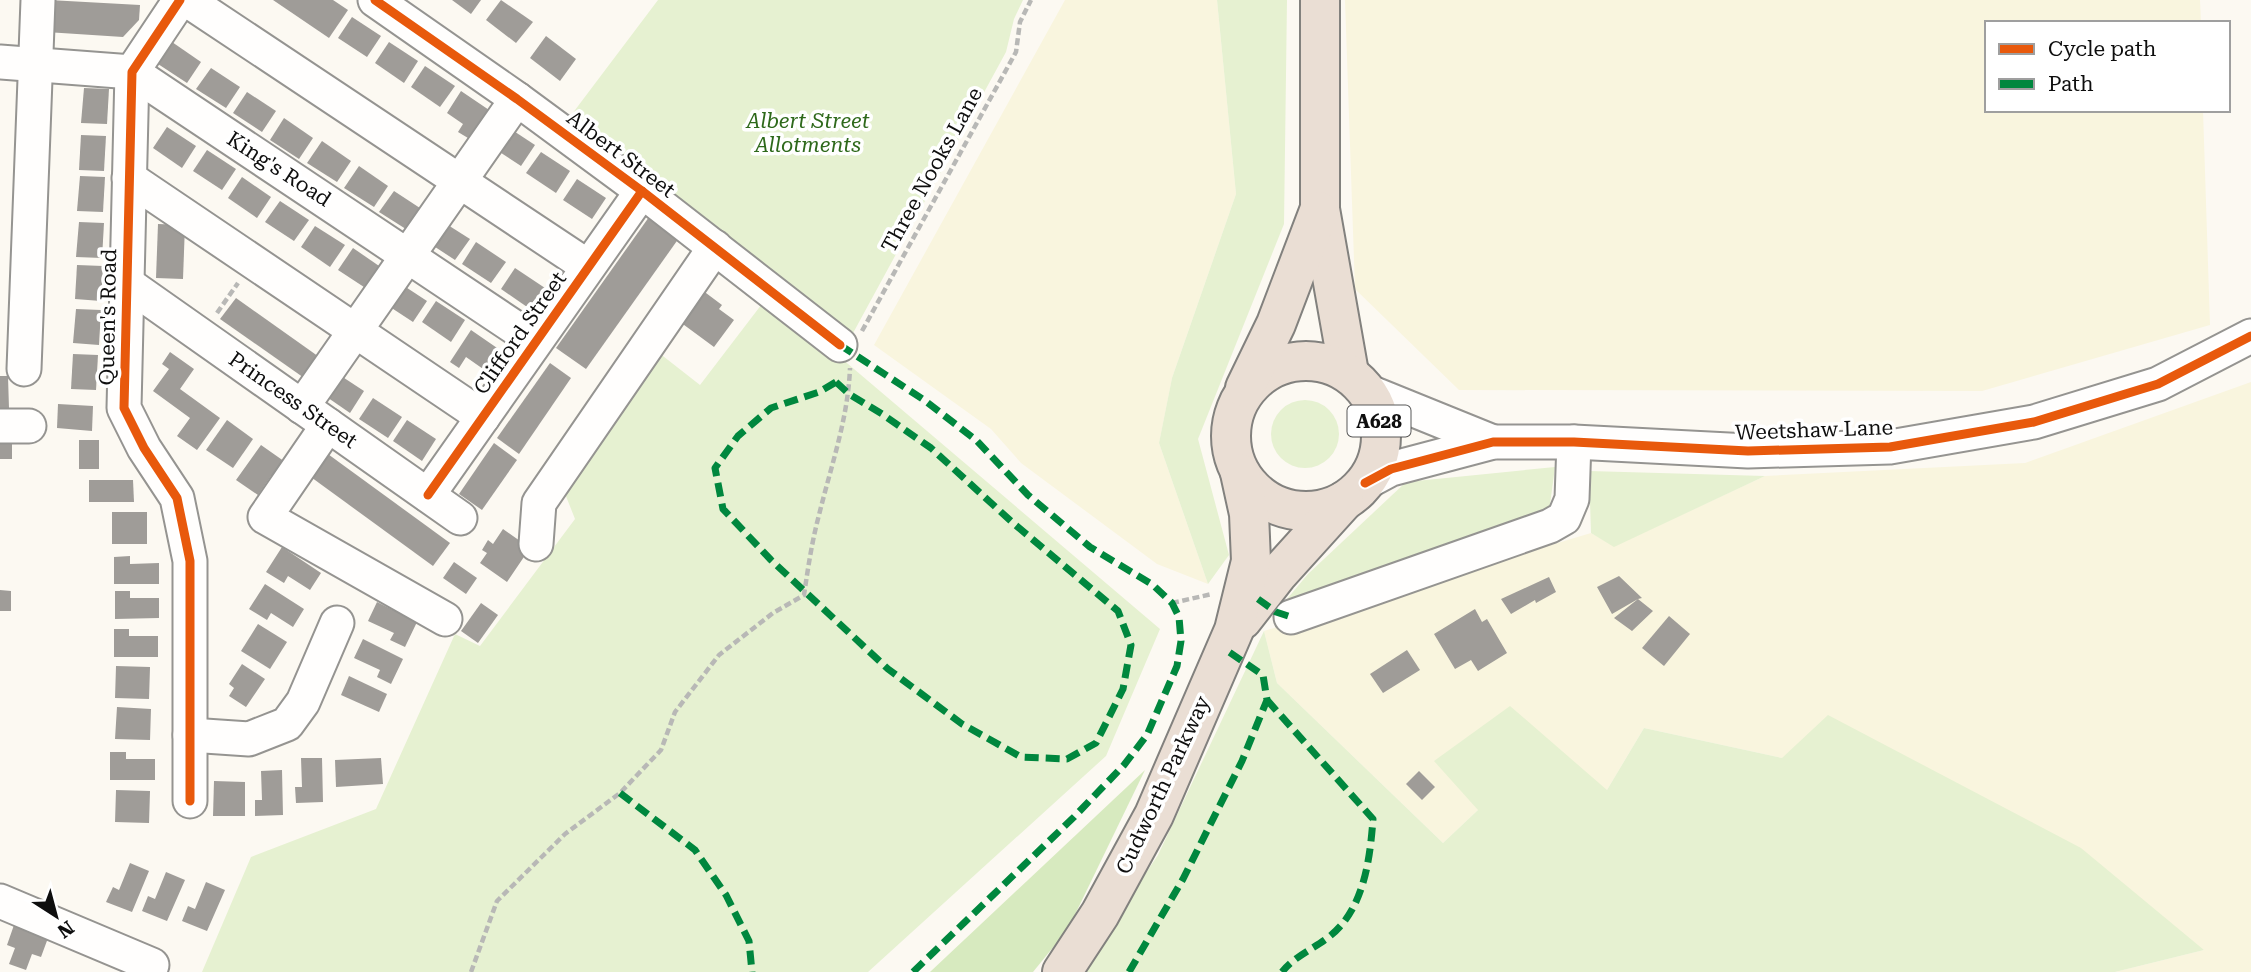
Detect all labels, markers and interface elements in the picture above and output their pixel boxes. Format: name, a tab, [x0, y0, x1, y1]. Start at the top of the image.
legend	[1985, 21, 2230, 112]
text: Cycle path	[2048, 37, 2157, 61]
text: Path	[2048, 72, 2094, 96]
street label: Three Nooks Lane	[877, 83, 987, 257]
street label: Albert Street	[562, 106, 680, 202]
park label: Albert Street Allotments	[745, 109, 870, 157]
street label: King's Road	[223, 126, 336, 212]
street label: Queen's Road	[95, 248, 121, 385]
street label: Clifford Street	[469, 267, 571, 399]
street label: Princess Street	[224, 347, 362, 453]
road number: A628	[1348, 406, 1410, 436]
street label: Weetshaw Lane	[1734, 415, 1894, 445]
street label: Cudworth Parkway	[1111, 692, 1215, 878]
north arrow	[21, 881, 91, 951]
text: N	[53, 916, 78, 943]

